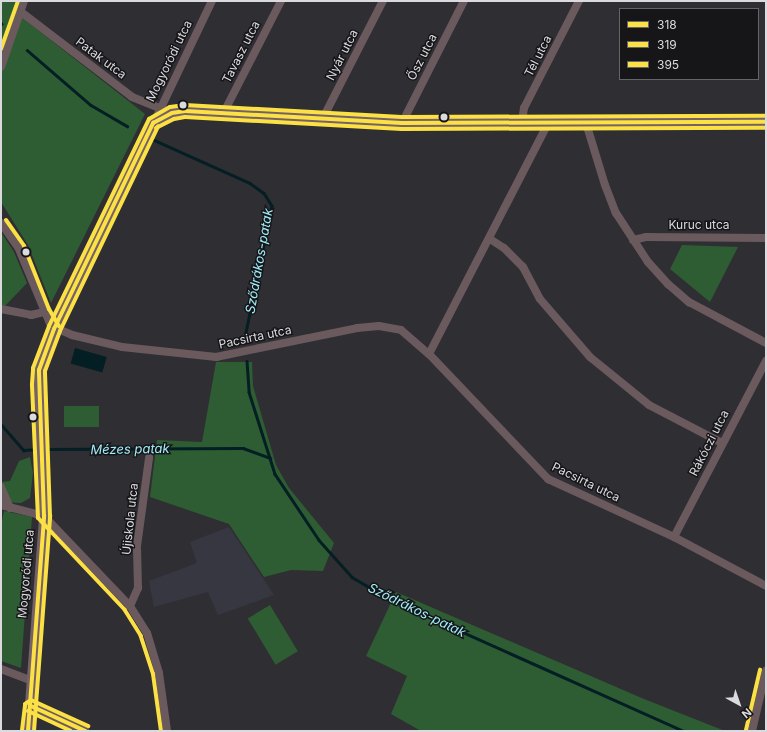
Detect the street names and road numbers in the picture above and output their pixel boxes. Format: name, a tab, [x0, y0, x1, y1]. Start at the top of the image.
street label: Mogyoródi utca	[143, 18, 195, 104]
street label: Tavasz utca	[219, 19, 263, 85]
street label: Nyár utca	[323, 27, 361, 83]
street label: Ősz utca	[404, 31, 440, 83]
street label: Tél utca	[521, 33, 555, 79]
street label: Patak utca	[73, 34, 129, 82]
street label: Kuruc utca	[668, 218, 730, 232]
street label: Pacsirta utca	[217, 322, 293, 352]
street label: Rákóczi utca	[686, 408, 732, 478]
street label: Pacsirta utca	[550, 459, 622, 505]
street label: Újiskola utca	[119, 482, 141, 556]
street label: Mogyoródi utca	[15, 529, 37, 619]

